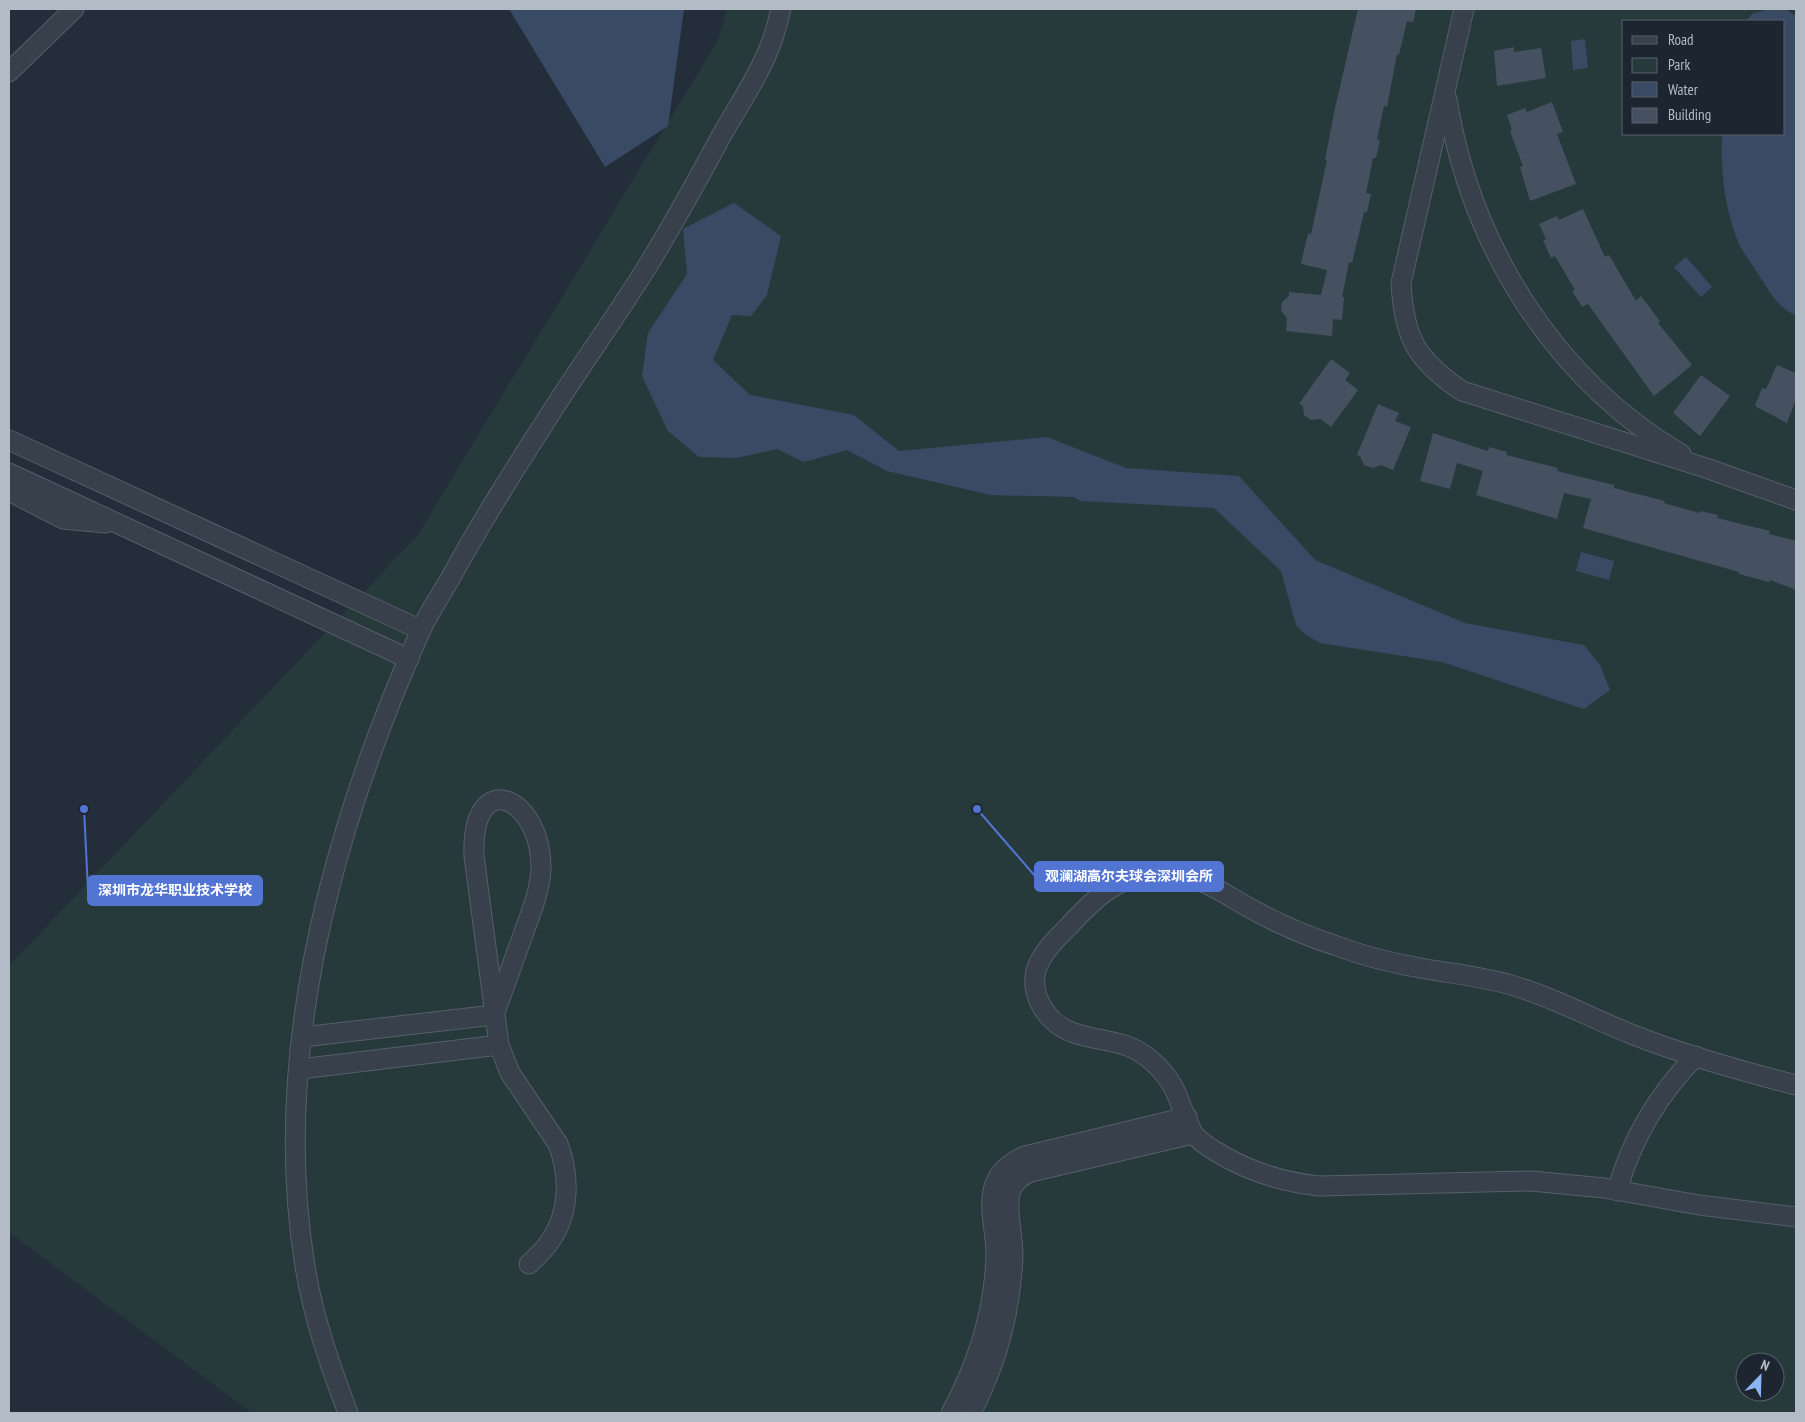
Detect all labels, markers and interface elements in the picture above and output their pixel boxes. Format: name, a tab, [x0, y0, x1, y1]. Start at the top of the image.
legend	[1622, 20, 1785, 135]
text: Road	[1668, 30, 1694, 49]
text: Park	[1668, 55, 1690, 74]
text: Water	[1668, 80, 1699, 99]
text: Building	[1668, 105, 1711, 124]
callout: 观澜湖高尔夫球会深圳会所	[1035, 862, 1223, 891]
text: 观澜湖高尔夫球会深圳会所	[1045, 867, 1213, 885]
callout: 深圳市龙华职业技术学校	[88, 876, 262, 905]
text: 深圳市龙华职业技术学校	[98, 881, 252, 899]
north arrow	[1735, 1352, 1785, 1402]
text: N	[1758, 1355, 1772, 1375]

